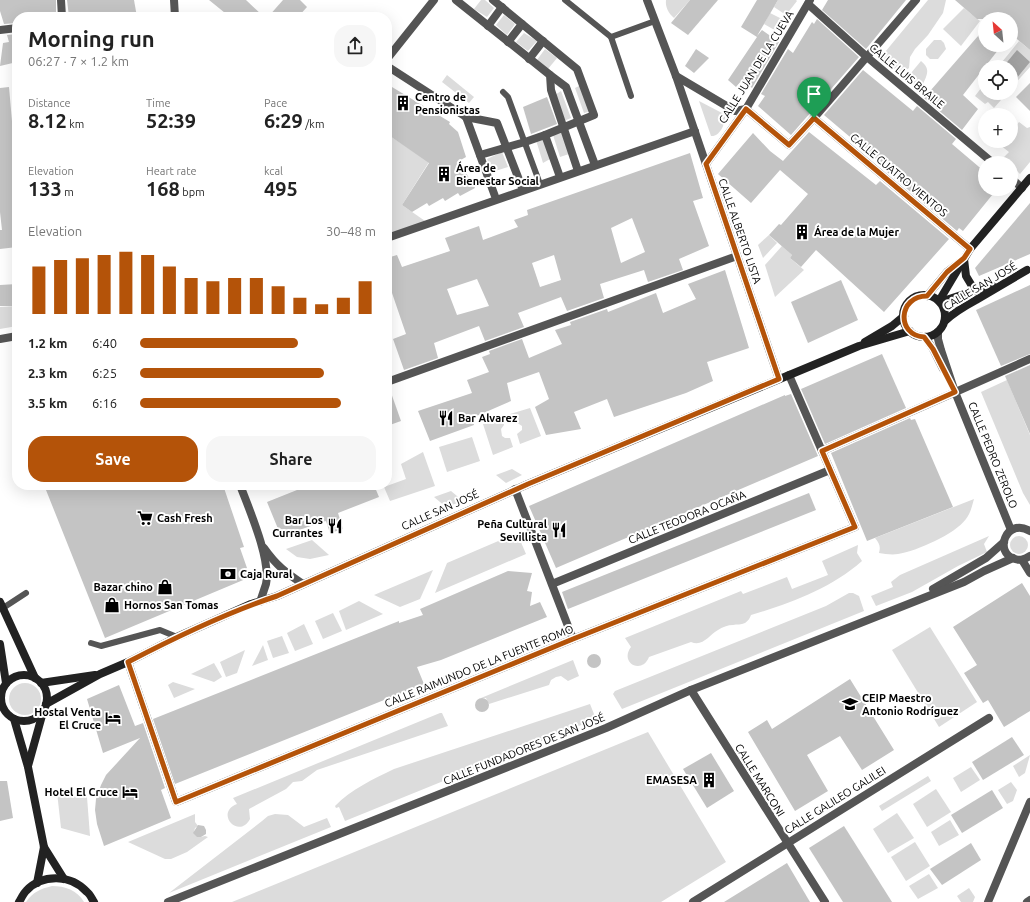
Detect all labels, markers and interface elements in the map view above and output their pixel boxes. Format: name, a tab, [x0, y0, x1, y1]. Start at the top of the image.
street label: CALLE JUAN DE LA CUEVA	[716, 8, 796, 126]
north arrow	[978, 12, 1018, 52]
map controls	[978, 12, 1018, 196]
button: share	[334, 25, 376, 67]
text: Morning run	[28, 26, 155, 51]
street label: CALLE LUIS BRAILE	[867, 41, 947, 111]
text: 06:27 · 7 × 1.2 km	[28, 54, 129, 68]
button: locate	[978, 60, 1018, 100]
pin	[797, 77, 831, 118]
icon: arrive	[803, 83, 825, 105]
place label: Centro de Pensionistas	[415, 91, 480, 116]
building icon: Centro de Pensionistas	[394, 94, 412, 112]
text: Distance	[28, 97, 71, 109]
text: Time	[146, 97, 171, 109]
text: Pace	[264, 97, 287, 109]
button: +	[978, 108, 1018, 148]
text: 8.12	[28, 109, 67, 132]
text: 52:39	[146, 109, 196, 132]
text: 6:29	[264, 109, 303, 132]
text: km	[67, 118, 84, 130]
text: /km	[303, 118, 324, 130]
street label: CALLE CUATRO VIENTOS	[848, 131, 950, 219]
button: −	[978, 156, 1018, 196]
place label: Área de Bienestar Social	[456, 161, 540, 187]
text: Elevation	[28, 165, 74, 177]
text: Heart rate	[146, 165, 197, 177]
text: kcal	[264, 165, 283, 177]
building icon: Área de Bienestar Social	[435, 165, 453, 183]
text: 133	[28, 177, 62, 200]
text: 168	[146, 177, 180, 200]
text: 495	[264, 177, 298, 200]
street label: CALLE ALBERTO LISTA	[716, 177, 764, 286]
text: m	[62, 186, 74, 198]
text: bpm	[180, 186, 205, 198]
building icon: Área de la Mujer	[793, 223, 811, 241]
text: Elevation	[28, 224, 82, 238]
text: 30–48 m	[326, 224, 376, 238]
place label: Área de la Mujer	[814, 225, 899, 238]
street label: CALLE SAN JOSÉ	[941, 259, 1019, 313]
text: 1.2 km	[28, 336, 67, 350]
text: 6:40	[92, 336, 117, 350]
text: 2.3 km	[28, 366, 67, 380]
text: 6:25	[92, 366, 117, 380]
text: 3.5 km	[28, 396, 67, 410]
text: 6:16	[92, 396, 117, 410]
street label: CALLE PEDRO ZEROLO	[966, 400, 1020, 510]
restaurant icon: Bar Alvarez	[437, 409, 455, 427]
place label: Bar Alvarez	[458, 412, 518, 424]
button: Save	[28, 436, 198, 482]
button: Share	[206, 436, 376, 482]
street label: CALLE SAN JOSÉ	[399, 487, 480, 532]
street label: CALLE TEODORA OCAÑA	[627, 488, 748, 546]
supermarket icon: Cash Fresh	[136, 509, 154, 527]
place label: Cash Fresh	[157, 512, 213, 524]
place label: Bar Los Currantes	[272, 514, 323, 539]
restaurant icon: Bar Los Currantes	[326, 517, 344, 535]
place label: Peña Cultural Sevillista	[477, 518, 548, 543]
restaurant icon: Peña Cultural Sevillista	[550, 521, 568, 539]
bank icon: Caja Rural	[219, 565, 237, 583]
place label: Caja Rural	[240, 568, 293, 580]
shop icon: Bazar chino	[156, 578, 174, 596]
place label: Bazar chino	[93, 581, 153, 593]
shop icon: Hornos San Tomas	[103, 596, 121, 614]
place label: Hornos San Tomas	[124, 599, 218, 611]
street label: CALLE RAIMUNDO DE LA FUENTE ROMO	[383, 622, 575, 710]
place label: CEIP Maestro Antonio Rodríguez	[862, 692, 959, 717]
school or university icon: CEIP Maestro Antonio Rodríguez	[841, 695, 859, 713]
place label: Hostal Venta El Cruce	[34, 706, 101, 731]
hotel icon: Hostal Venta El Cruce	[104, 709, 122, 727]
street label: CALLE FUNDADORES DE SAN JOSÉ	[441, 710, 607, 787]
street label: CALLE MARCONI	[733, 741, 787, 819]
street label: CALLE GALILEO GALILEI	[782, 764, 888, 836]
building icon: EMASESA	[700, 771, 718, 789]
place label: EMASESA	[646, 774, 697, 786]
hotel icon: Hotel El Cruce	[121, 783, 139, 801]
place label: Hotel El Cruce	[45, 786, 118, 798]

